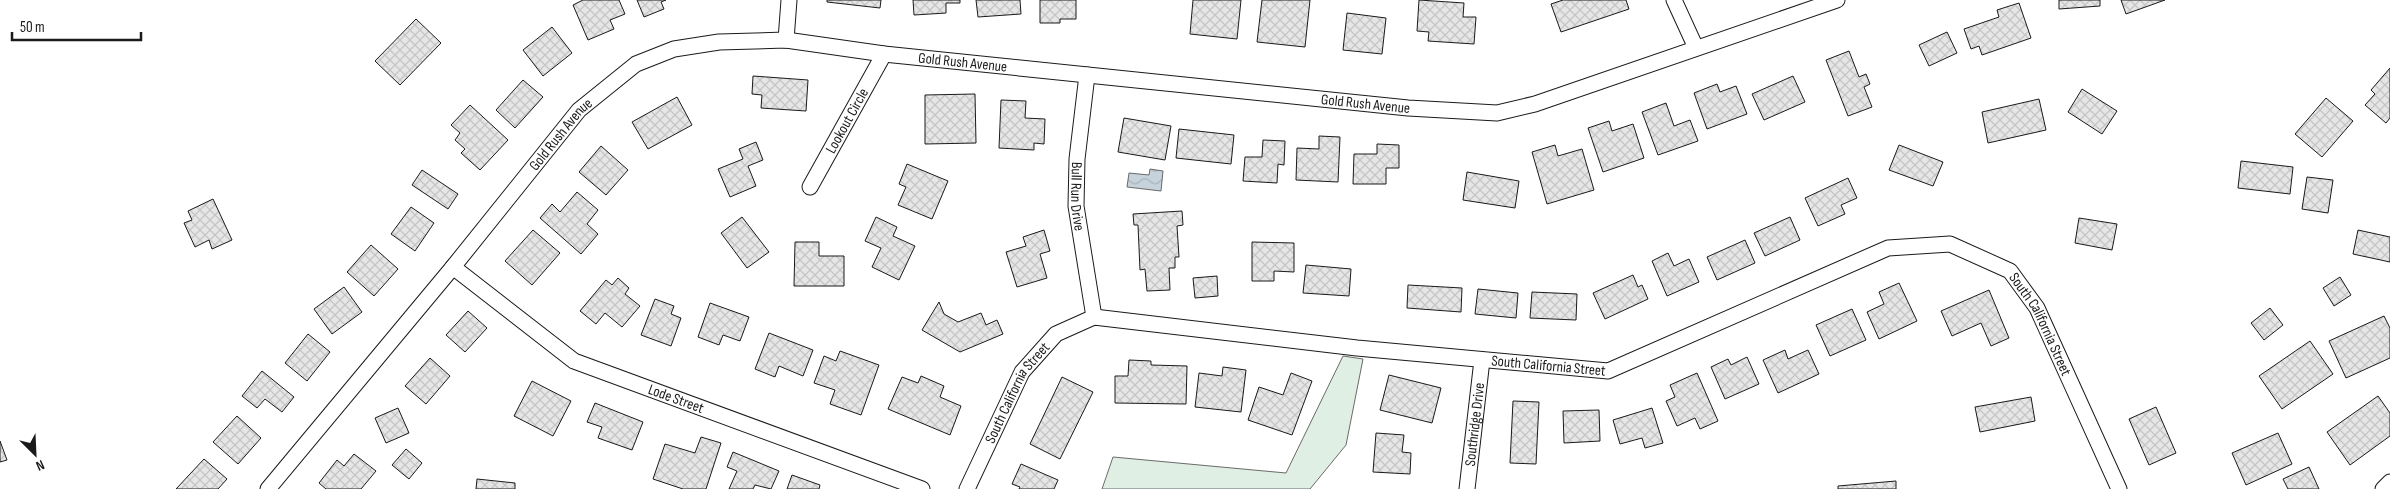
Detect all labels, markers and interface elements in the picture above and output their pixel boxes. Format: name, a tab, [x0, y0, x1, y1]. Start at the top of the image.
scale bar	[12, 10, 141, 42]
text: 50 m	[20, 18, 45, 37]
street label: Gold Rush Avenue	[917, 48, 1008, 76]
street label: Lookout Circle	[821, 85, 873, 157]
street label: Gold Rush Avenue	[1320, 90, 1411, 118]
street label: Gold Rush Avenue	[525, 94, 596, 174]
street label: Bull Run Drive	[1066, 162, 1089, 232]
street label: South California Street	[2005, 269, 2076, 379]
street label: South California Street	[980, 338, 1054, 446]
street label: South California Street	[1491, 351, 1607, 380]
street label: Lode Street	[646, 380, 707, 418]
street label: Southridge Drive	[1460, 382, 1489, 467]
north arrow	[10, 429, 60, 479]
text: N	[33, 456, 47, 475]

